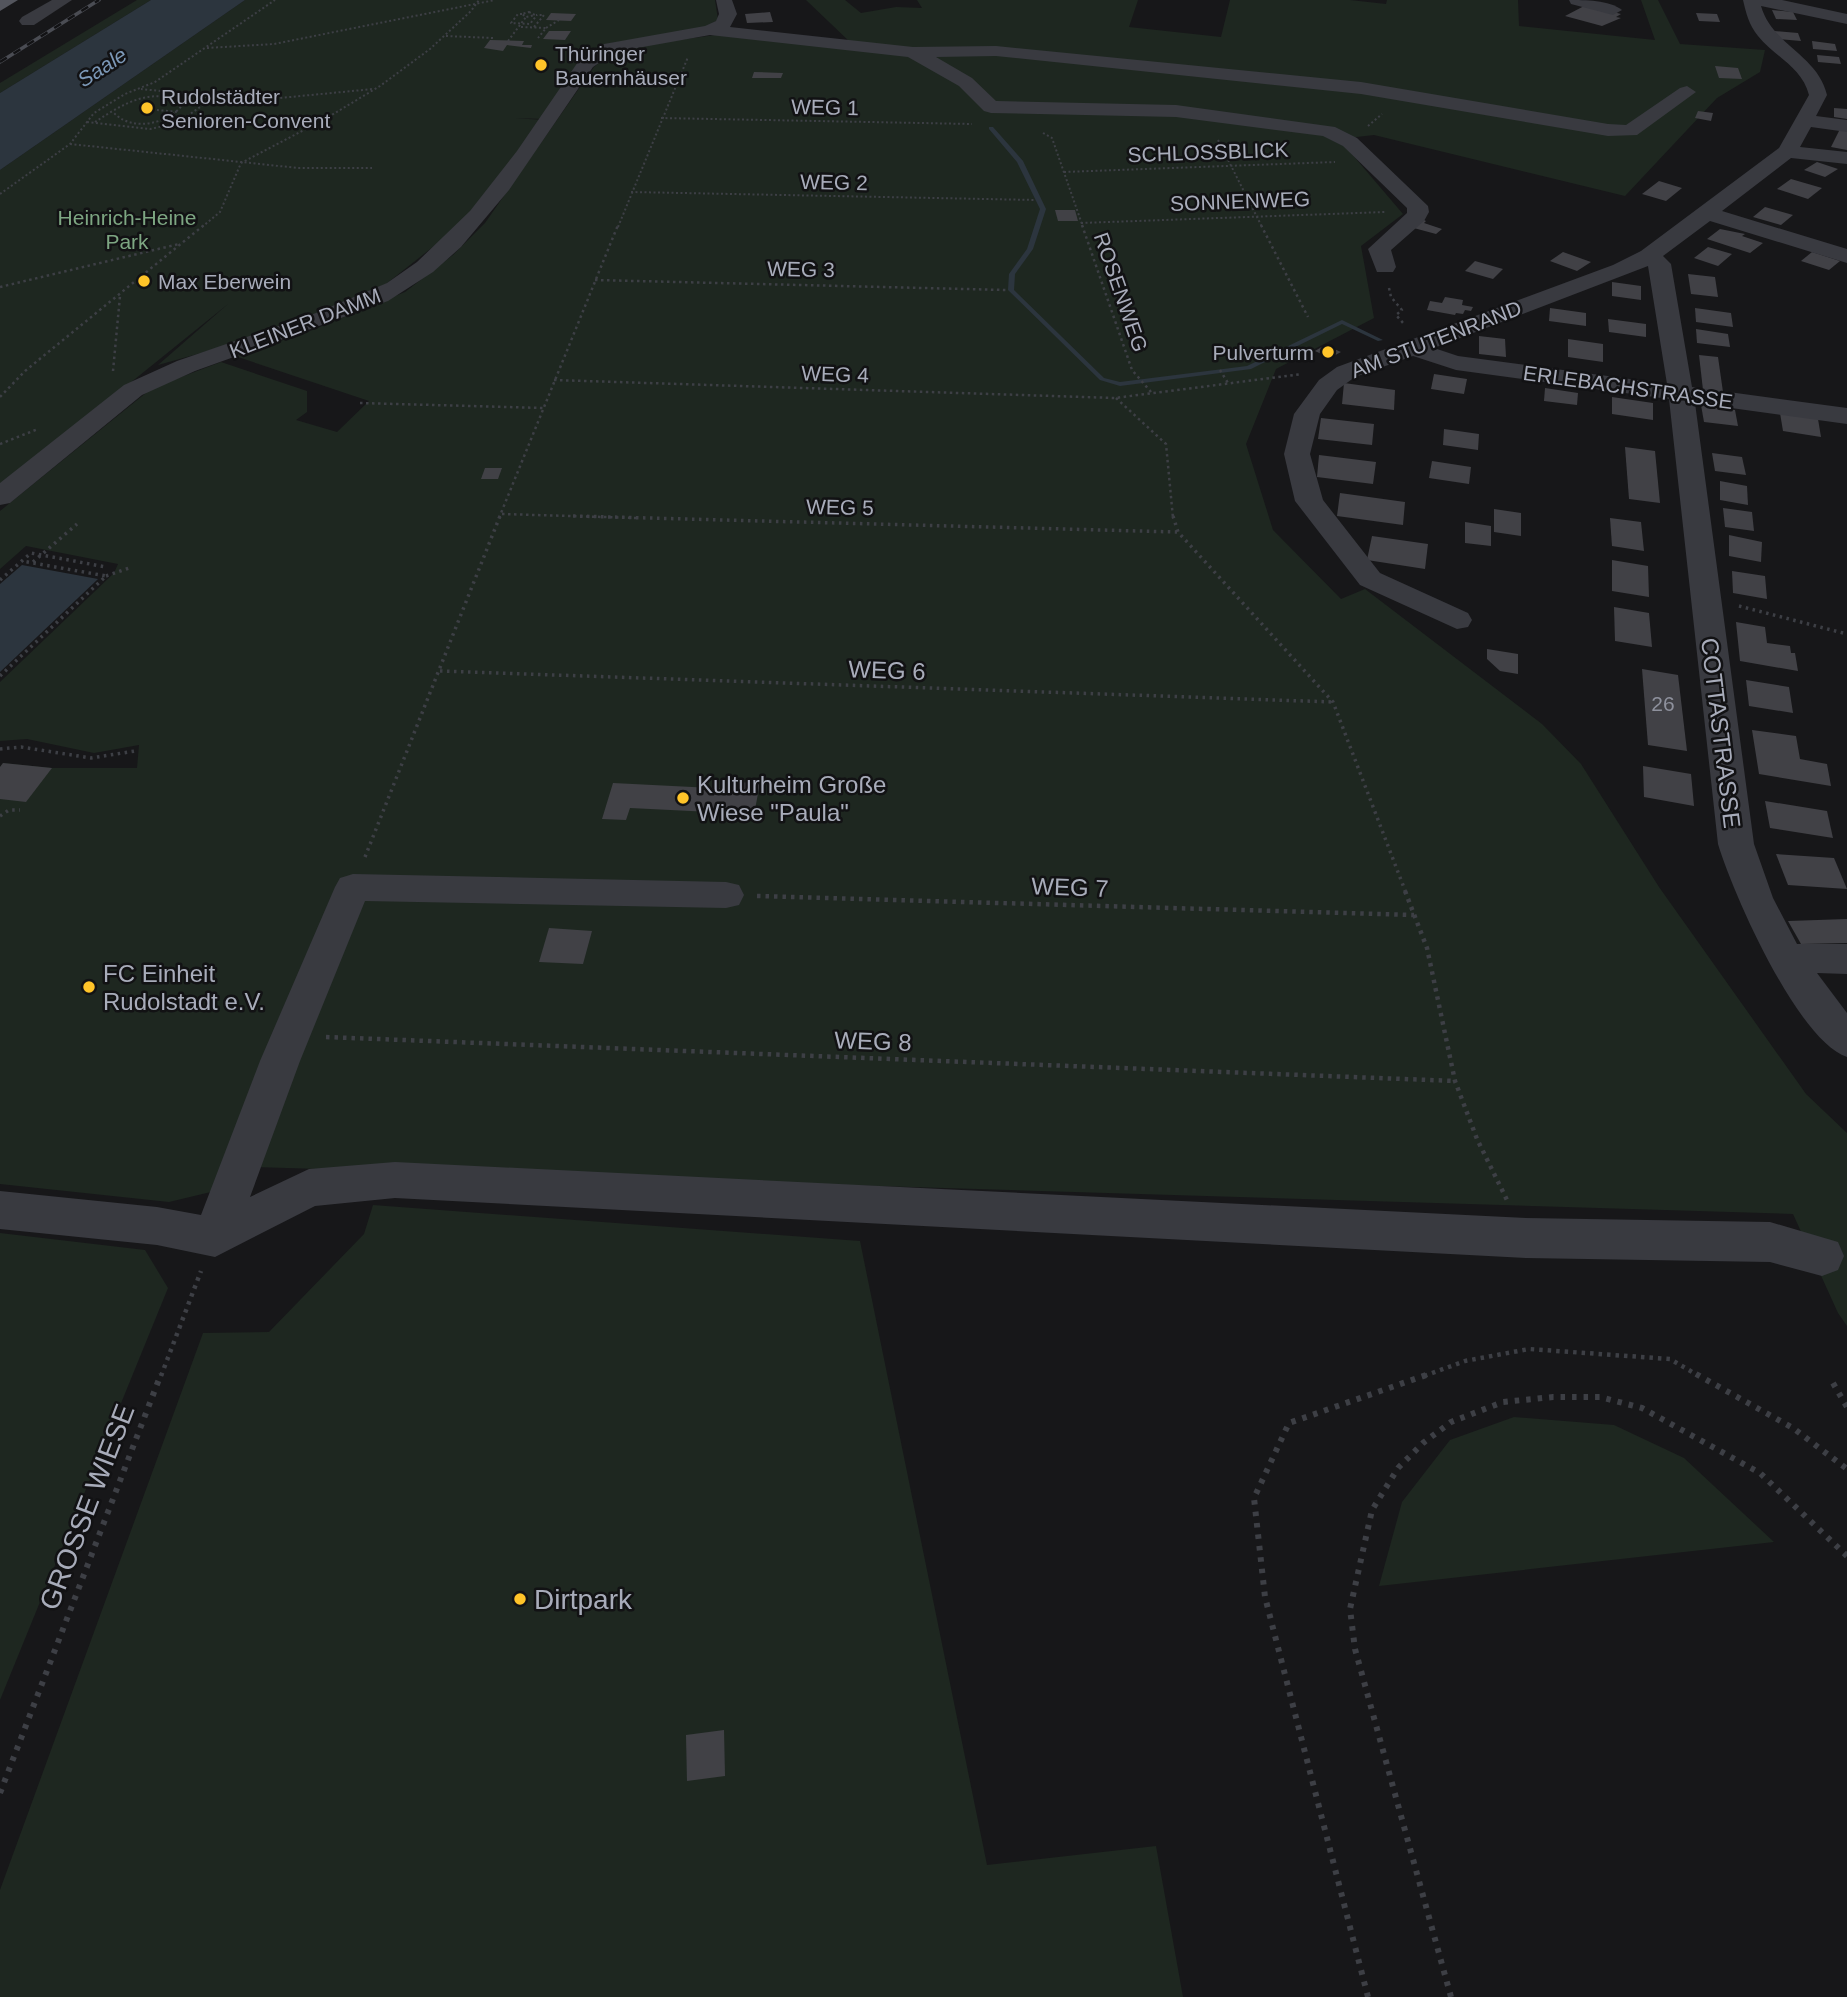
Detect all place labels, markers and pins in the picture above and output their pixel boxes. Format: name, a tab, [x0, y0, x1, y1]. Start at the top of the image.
place label: Thüringer Bauernhäuser	[555, 42, 687, 89]
marker: Thüringer Bauernhäuser	[533, 57, 549, 73]
place label: Rudolstädter Senioren-Convent	[161, 85, 330, 132]
marker: Rudolstädter Senioren-Convent	[139, 100, 155, 116]
place label: Max Eberwein	[158, 270, 291, 293]
marker: Max Eberwein	[136, 273, 152, 289]
place label: Pulverturm	[1212, 341, 1314, 364]
marker: Pulverturm	[1320, 344, 1336, 360]
place label: Kulturheim Große Wiese "Paula"	[697, 771, 886, 826]
marker: Kulturheim Große Wiese "Paula"	[675, 790, 691, 806]
place label: FC Einheit Rudolstadt e.V.	[103, 960, 265, 1015]
marker: FC Einheit Rudolstadt e.V.	[81, 979, 97, 995]
place label: Dirtpark	[534, 1584, 633, 1615]
marker: Dirtpark	[512, 1591, 528, 1607]

